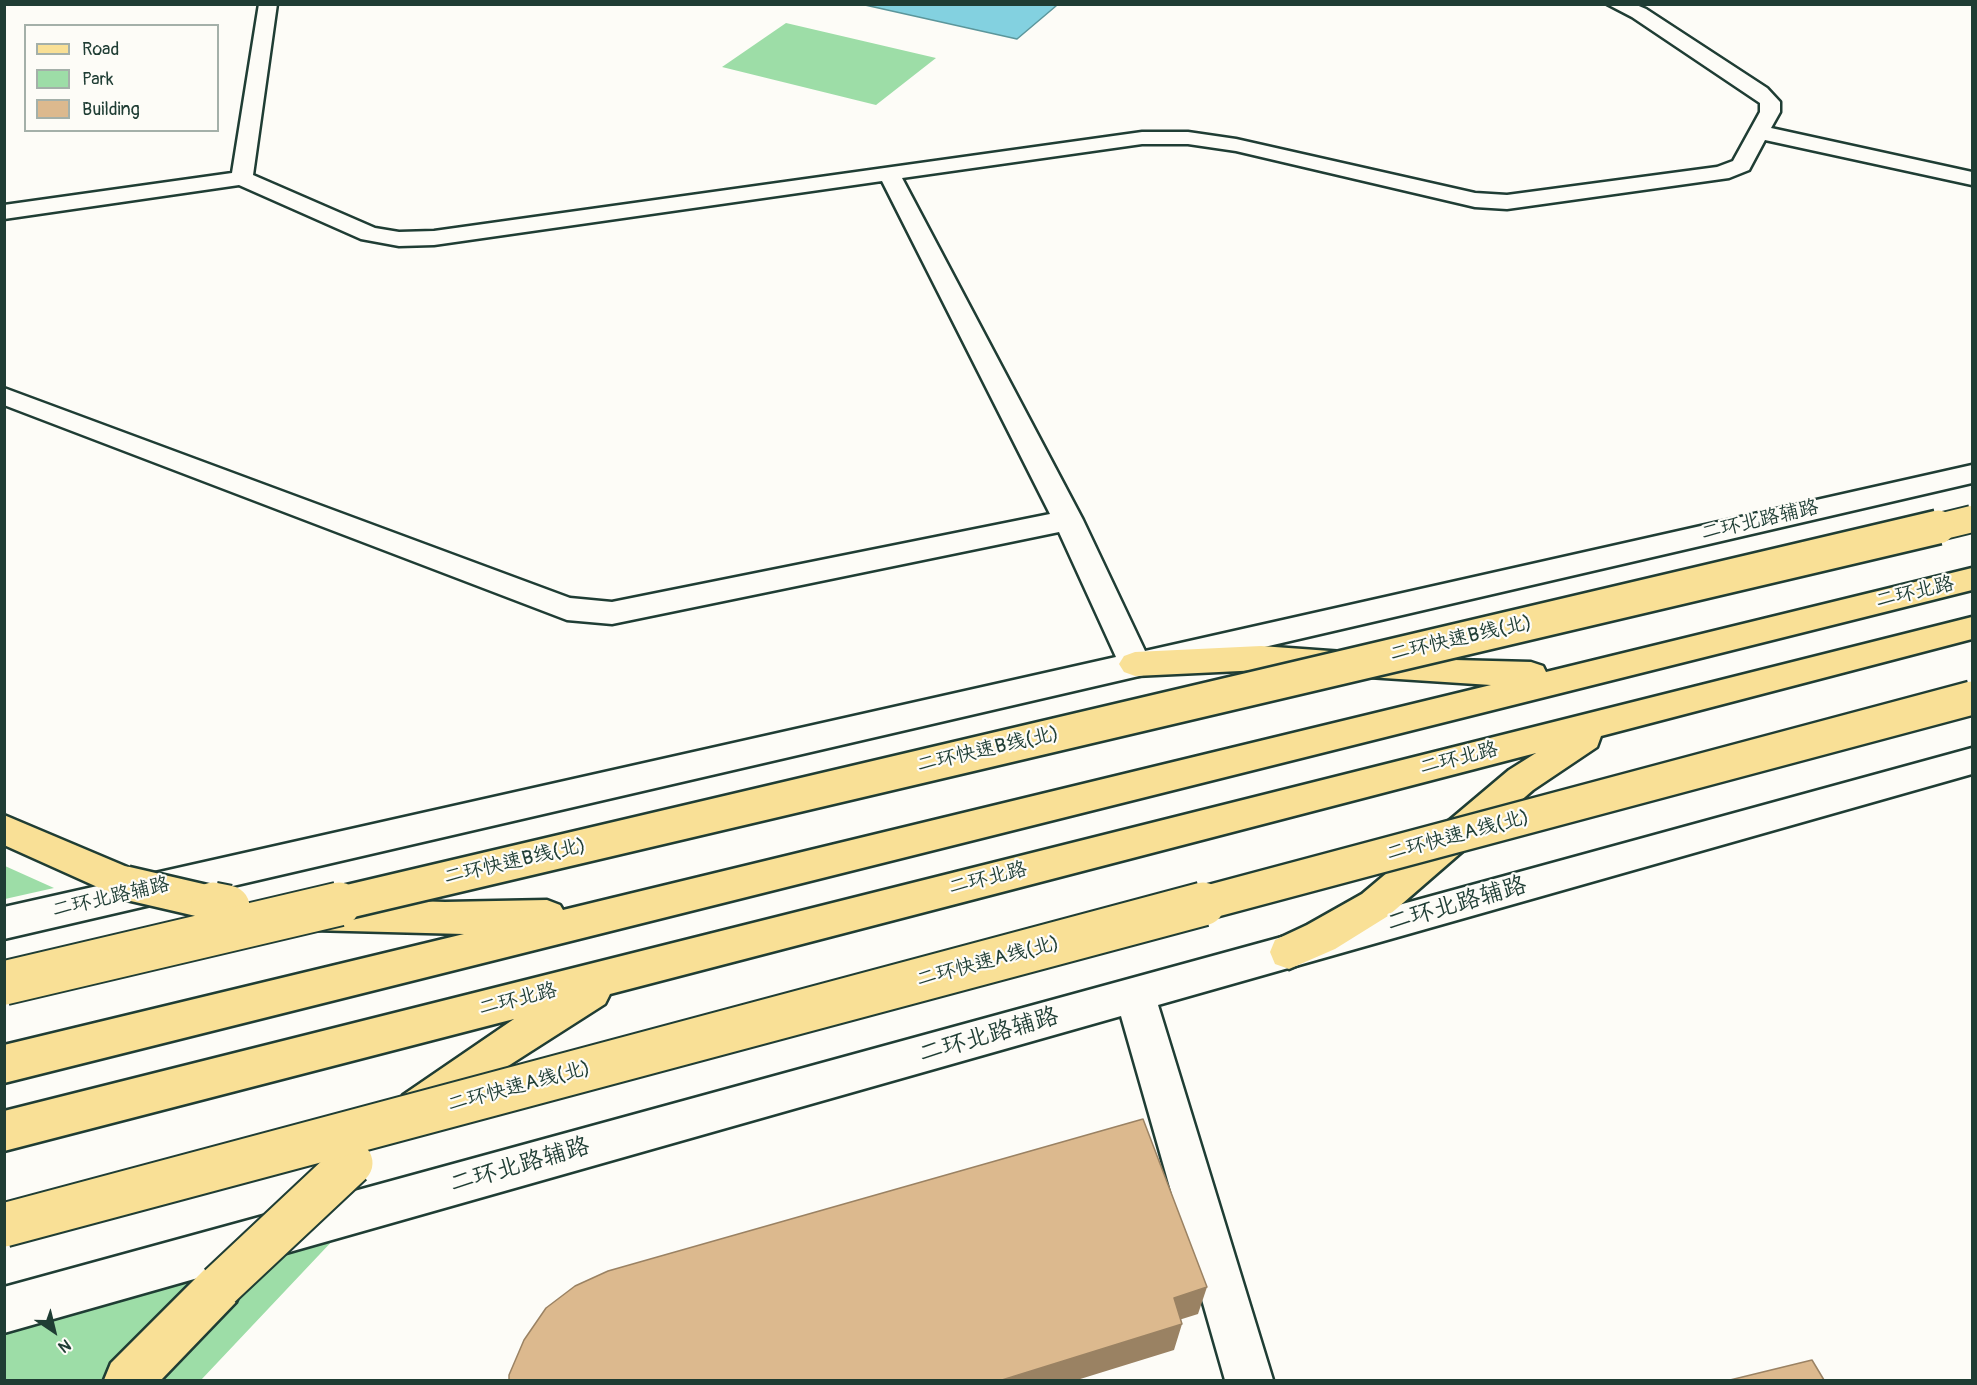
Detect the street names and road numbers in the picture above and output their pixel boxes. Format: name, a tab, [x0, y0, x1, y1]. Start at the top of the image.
street label: 二环北路辅路	[1699, 496, 1821, 546]
street label: 二环北路	[1873, 572, 1957, 614]
street label: 二环快速B线(北)	[1388, 611, 1534, 667]
street label: 二环快速B线(北)	[915, 722, 1061, 778]
street label: 二环北路	[1417, 738, 1501, 780]
street label: 二环快速A线(北)	[1384, 805, 1532, 867]
street label: 二环快速B线(北)	[442, 834, 588, 890]
street label: 二环北路	[946, 858, 1030, 900]
street label: 二环北路辅路	[1384, 871, 1530, 939]
street label: 二环北路辅路	[50, 873, 172, 923]
street label: 二环快速A线(北)	[914, 931, 1062, 993]
street label: 二环北路	[476, 979, 560, 1021]
street label: 二环北路辅路	[916, 1002, 1062, 1070]
street label: 二环快速A线(北)	[445, 1056, 593, 1118]
street label: 二环北路辅路	[447, 1132, 593, 1200]

